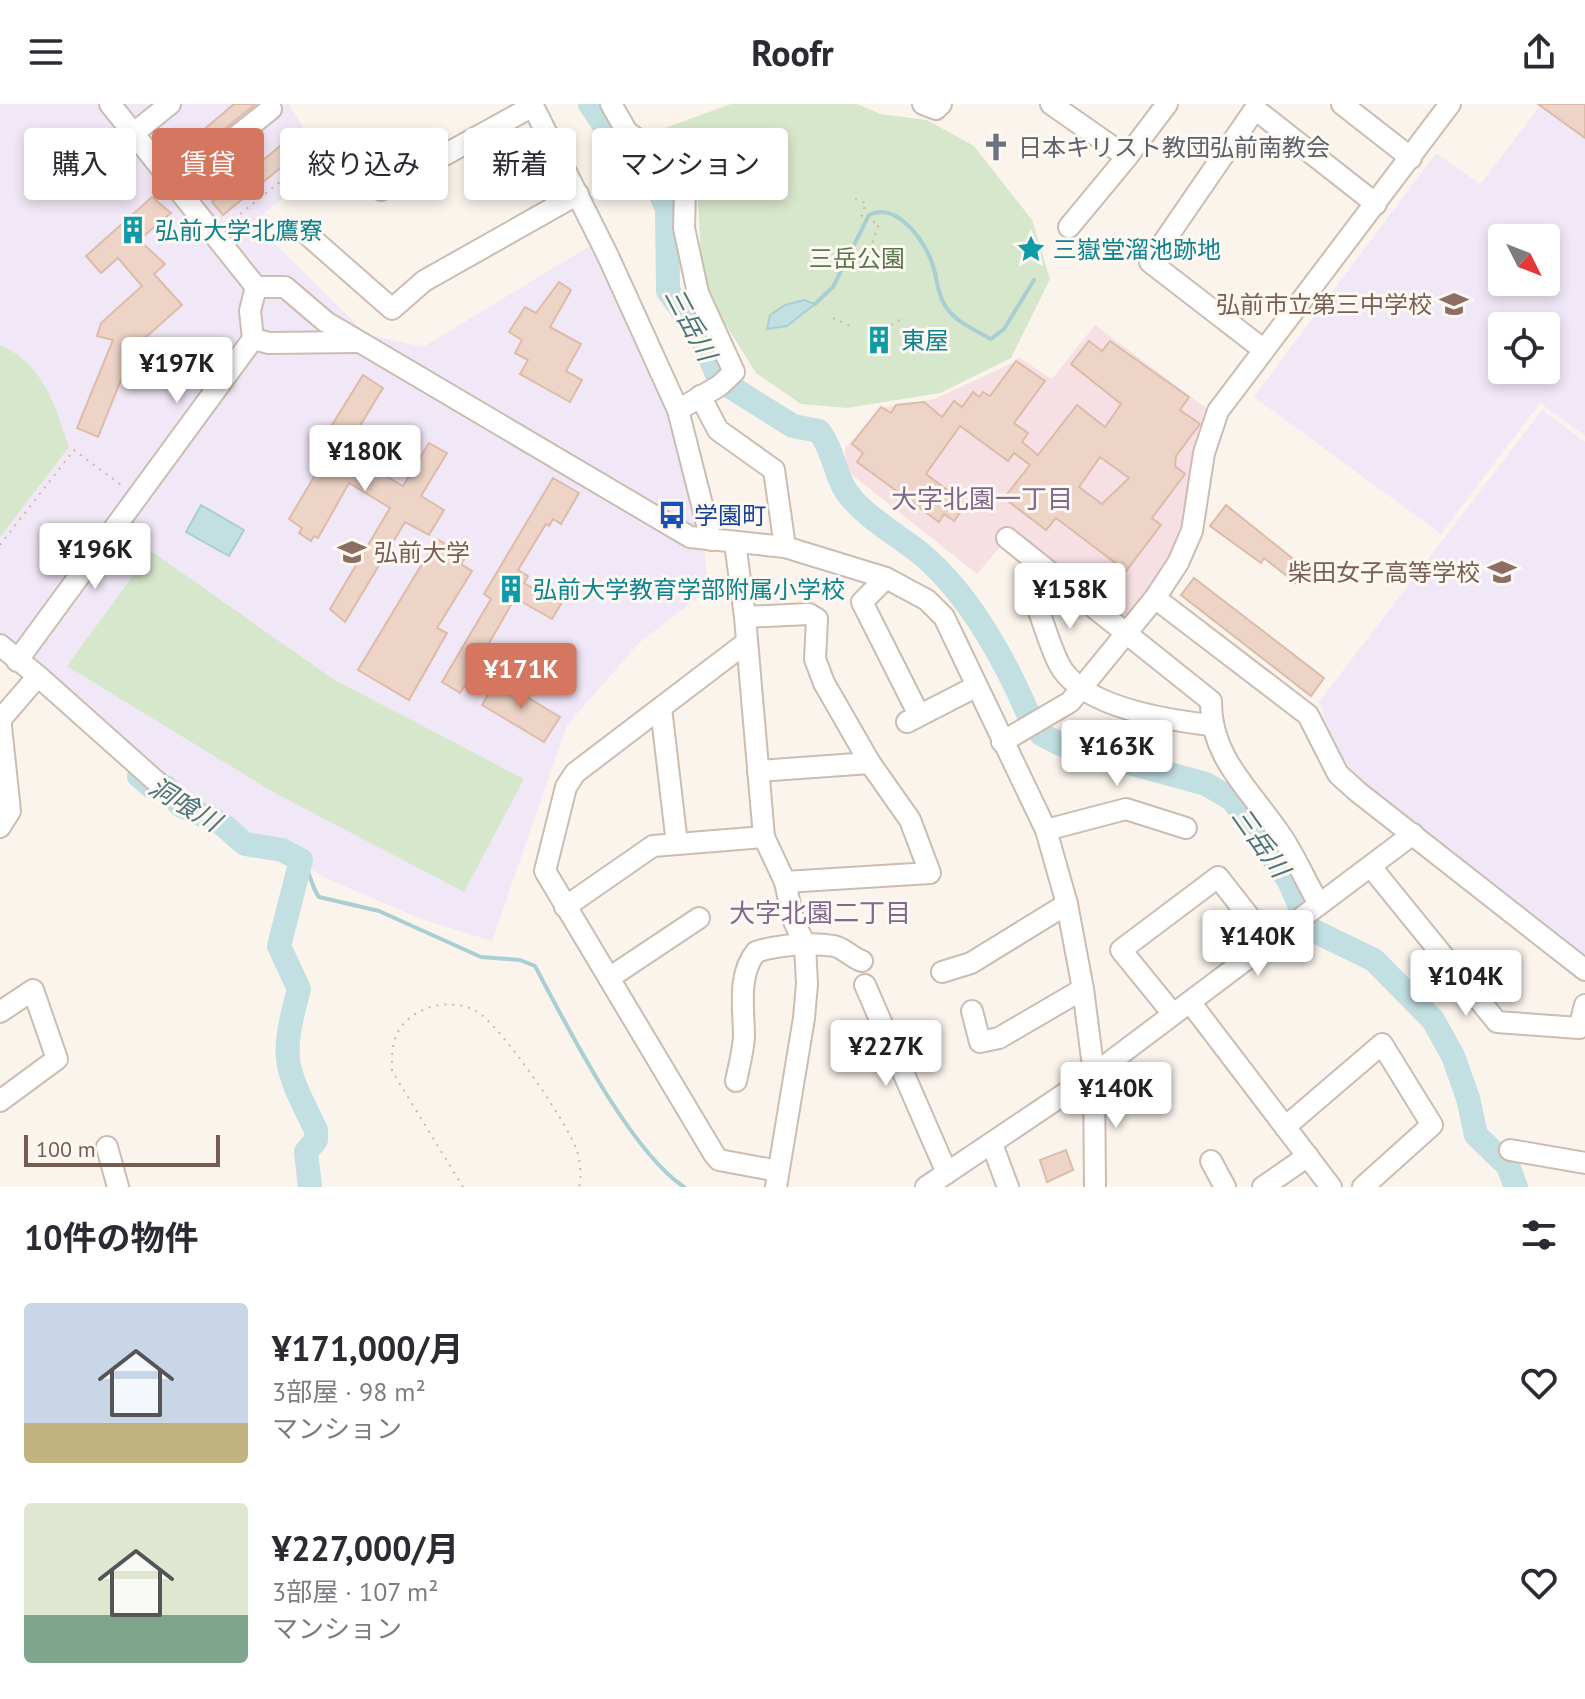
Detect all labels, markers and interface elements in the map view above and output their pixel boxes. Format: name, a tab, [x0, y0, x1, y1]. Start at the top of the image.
text: Roofr	[751, 29, 834, 76]
icon: menu	[24, 30, 68, 74]
icon: share	[1517, 30, 1561, 74]
chip: 購入	[24, 128, 136, 200]
chip: 賃貸	[152, 128, 264, 200]
chip: 絞り込み	[280, 128, 448, 200]
chip: 新着	[464, 128, 576, 200]
chip: マンション	[592, 128, 788, 200]
church icon: 日本キリスト教団弘前南教会	[981, 132, 1011, 162]
place label: 日本キリスト教団弘前南教会	[1018, 132, 1330, 163]
building icon: 弘前大学北鷹寮	[118, 215, 148, 245]
place label: 弘前大学北鷹寮	[155, 215, 323, 246]
north arrow	[1488, 224, 1560, 296]
map controls	[1488, 224, 1560, 384]
place icon: 三嶽堂溜池跡地	[1016, 234, 1046, 264]
place label: 三嶽堂溜池跡地	[1053, 234, 1221, 265]
park label: 三岳公園	[809, 243, 905, 274]
water label: 三岳川	[658, 282, 725, 369]
place label: 弘前市立第三中学校	[1216, 289, 1432, 320]
school or university icon: 弘前市立第三中学校	[1439, 289, 1469, 319]
button: locate	[1488, 312, 1560, 384]
building icon: 東屋	[864, 325, 894, 355]
place label: 東屋	[901, 325, 949, 356]
pin: ¥197K	[121, 337, 233, 405]
text: ¥197K	[139, 346, 215, 379]
pin: ¥180K	[309, 425, 421, 493]
text: ¥180K	[327, 434, 403, 467]
district label: 大字北園一丁目	[891, 482, 1073, 515]
bus stop icon: 学園町	[657, 500, 687, 530]
place label: 学園町	[694, 500, 766, 531]
pin: ¥196K	[39, 523, 151, 591]
text: ¥196K	[57, 532, 133, 565]
school or university icon: 弘前大学	[337, 537, 367, 567]
place label: 弘前大学	[374, 537, 470, 568]
place label: 柴田女子高等学校	[1288, 557, 1480, 588]
school or university icon: 柴田女子高等学校	[1487, 557, 1517, 587]
pin: ¥158K	[1014, 563, 1126, 631]
text: ¥158K	[1032, 572, 1108, 605]
building icon: 弘前大学教育学部附属小学校	[496, 574, 526, 604]
place label: 弘前大学教育学部附属小学校	[533, 574, 845, 605]
pin: ¥171K	[465, 643, 577, 711]
text: ¥171K	[483, 652, 559, 685]
pin: ¥163K	[1061, 720, 1173, 788]
text: ¥163K	[1079, 729, 1155, 762]
water label: 洞喰川	[143, 770, 229, 840]
water label: 三岳川	[1225, 801, 1299, 886]
district label: 大字北園二丁目	[729, 896, 911, 929]
pin: ¥140K	[1202, 910, 1314, 978]
text: ¥140K	[1220, 919, 1296, 952]
pin: ¥104K	[1410, 950, 1522, 1018]
text: ¥104K	[1428, 959, 1504, 992]
pin: ¥227K	[830, 1020, 942, 1088]
text: ¥227K	[848, 1029, 924, 1062]
pin: ¥140K	[1060, 1062, 1172, 1130]
text: ¥140K	[1078, 1071, 1154, 1104]
scale bar	[24, 1131, 220, 1167]
text: 100 m	[36, 1135, 96, 1163]
icon: filters	[1517, 1213, 1561, 1257]
text: 10件の物件	[24, 1215, 199, 1259]
text: ¥171,000/月	[272, 1326, 463, 1370]
icon: home	[88, 1335, 184, 1431]
icon: heart	[1517, 1361, 1561, 1405]
text: 3部屋 · 98 m²	[272, 1375, 426, 1408]
text: マンション	[272, 1412, 402, 1445]
text: ¥227,000/月	[272, 1526, 459, 1570]
icon: home	[88, 1535, 184, 1631]
icon: heart	[1517, 1561, 1561, 1605]
text: 3部屋 · 107 m²	[272, 1575, 438, 1608]
text: マンション	[272, 1612, 402, 1645]

